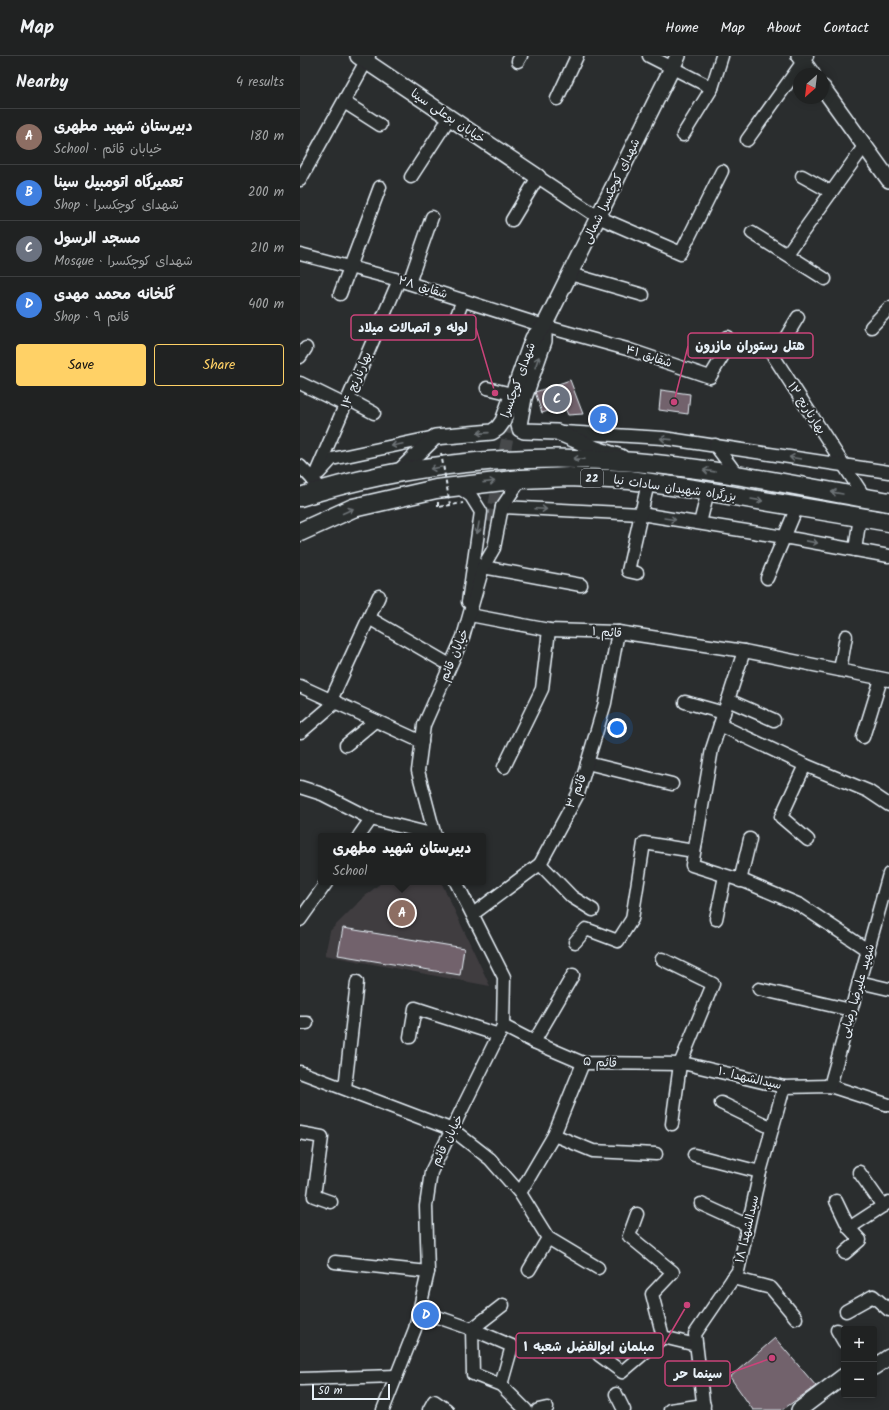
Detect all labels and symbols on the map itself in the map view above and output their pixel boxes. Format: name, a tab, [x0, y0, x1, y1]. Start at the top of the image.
north arrow	[793, 68, 829, 104]
street label: خیابان بوعلی سینا	[407, 84, 489, 148]
street label: شهدای کوچکسرا شمالی	[578, 135, 645, 247]
street label: شقایق ۲۸	[396, 271, 450, 304]
callout: لوله و اتصالات میلاد	[351, 315, 476, 340]
text: لوله و اتصالات میلاد	[358, 318, 468, 339]
callout: هتل رستوران مازرون	[688, 333, 813, 358]
text: هتل رستوران مازرون	[695, 336, 805, 357]
street label: شهدای کوچکسرا	[496, 340, 541, 420]
street label: شقایق ۴۱	[623, 340, 674, 373]
street label: بهارنارنج ۱۴	[336, 349, 377, 412]
one-way arrow	[533, 357, 541, 369]
street label: بهارنارنج ۱۲	[782, 378, 831, 438]
pin: C	[544, 384, 570, 414]
pin: B	[590, 404, 616, 434]
one-way arrow	[477, 429, 490, 436]
one-way arrow	[660, 435, 673, 442]
one-way arrow	[391, 441, 404, 449]
one-way arrow	[789, 454, 802, 462]
one-way arrow	[573, 456, 586, 463]
one-way arrow	[430, 464, 443, 472]
one-way arrow	[703, 467, 716, 475]
road number: 22	[581, 469, 603, 487]
street label: بزرگراه شهیدان سادات نیا	[612, 470, 738, 507]
one-way arrow	[482, 478, 495, 486]
one-way arrow	[831, 489, 844, 497]
one-way arrow	[750, 496, 763, 504]
one-way arrow	[534, 505, 547, 513]
one-way arrow	[342, 507, 354, 514]
one-way arrow	[663, 515, 676, 523]
one-way arrow	[473, 522, 481, 535]
one-way arrow	[805, 538, 818, 546]
street label: قائم ۱	[591, 622, 623, 643]
street label: خیابان قائم	[435, 626, 474, 684]
your location	[607, 718, 627, 738]
street label: قائم ۳	[561, 771, 592, 811]
pin: A	[389, 898, 415, 928]
street label: شهید علیرضا رضایی	[835, 942, 880, 1041]
street label: قائم ۵	[582, 1052, 618, 1073]
street label: سیدالشهدا ۱۰	[716, 1062, 784, 1095]
street label: خیابان قائم	[426, 1111, 468, 1169]
street label: سیدالشهدا ۱۸	[730, 1193, 765, 1265]
pin: D	[413, 1300, 439, 1330]
callout: مبلمان ابوالفضل شعبه ۱	[516, 1333, 663, 1358]
text: مبلمان ابوالفضل شعبه ۱	[524, 1337, 654, 1358]
callout: سینما حر	[665, 1361, 730, 1386]
text: سینما حر	[672, 1364, 722, 1385]
scale bar	[312, 1382, 390, 1401]

